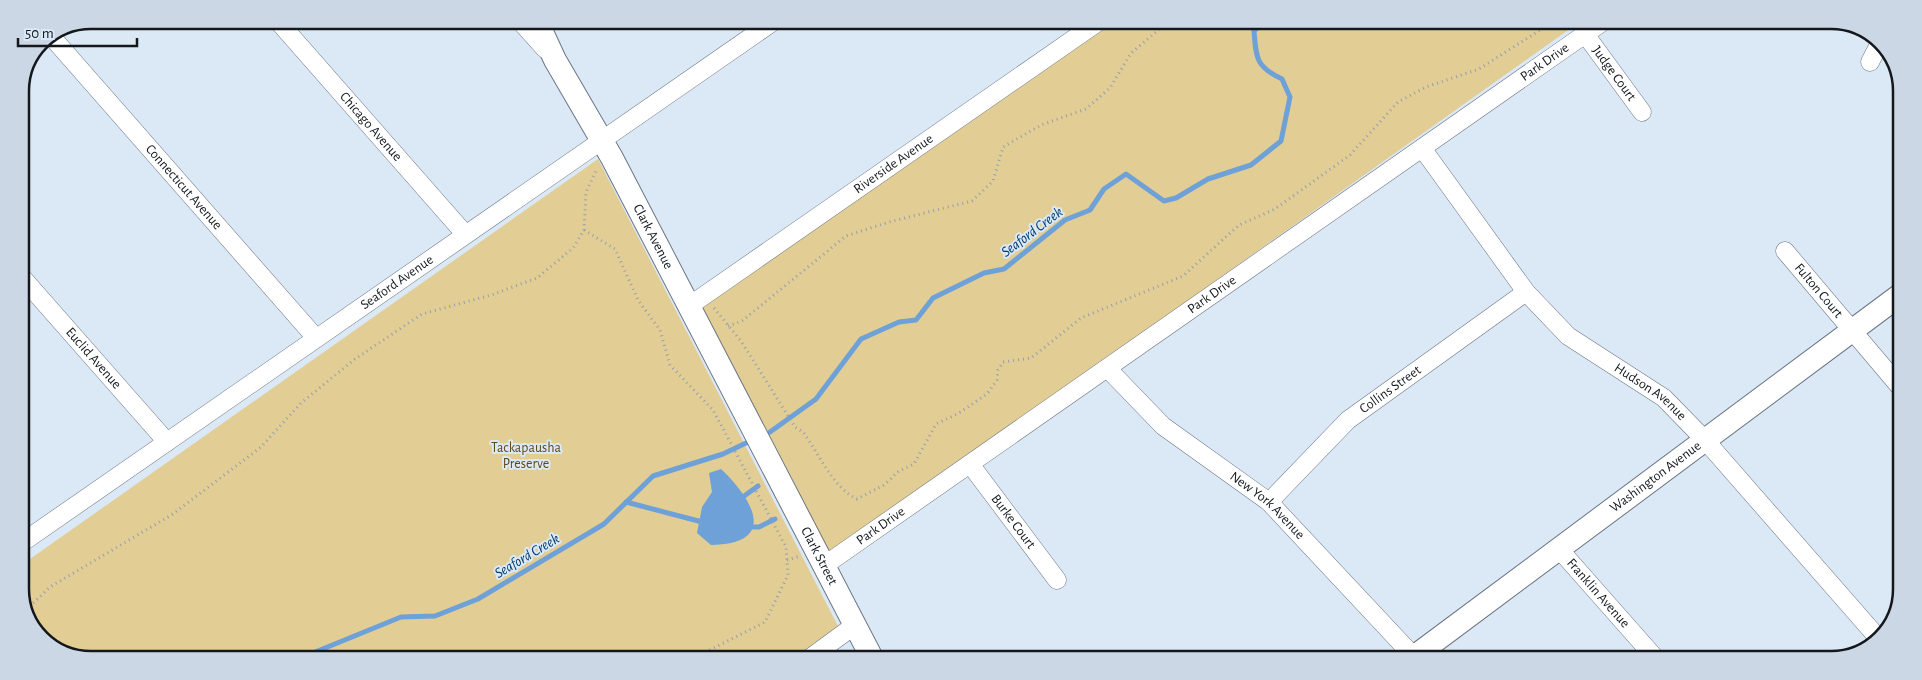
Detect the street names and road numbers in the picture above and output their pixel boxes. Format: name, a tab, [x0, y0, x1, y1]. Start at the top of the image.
street label: Park Drive	[1518, 41, 1572, 84]
street label: Judge Court	[1589, 44, 1639, 104]
street label: Chicago Avenue	[337, 90, 405, 164]
street label: Riverside Avenue	[851, 132, 936, 196]
street label: Connecticut Avenue	[143, 142, 224, 232]
street label: Clark Avenue	[630, 202, 676, 271]
street label: Seaford Avenue	[358, 252, 436, 312]
street label: Fulton Court	[1792, 261, 1846, 321]
street label: Park Drive	[1185, 273, 1239, 316]
street label: Euclid Avenue	[63, 325, 124, 392]
street label: Hudson Avenue	[1612, 361, 1689, 423]
street label: Collins Street	[1357, 363, 1424, 416]
street label: Washington Avenue	[1608, 439, 1704, 515]
street label: New York Avenue	[1227, 469, 1307, 542]
street label: Burke Court	[988, 492, 1038, 552]
street label: Park Drive	[854, 504, 908, 548]
street label: Clark Street	[798, 525, 840, 588]
street label: Franklin Avenue	[1564, 556, 1632, 631]

